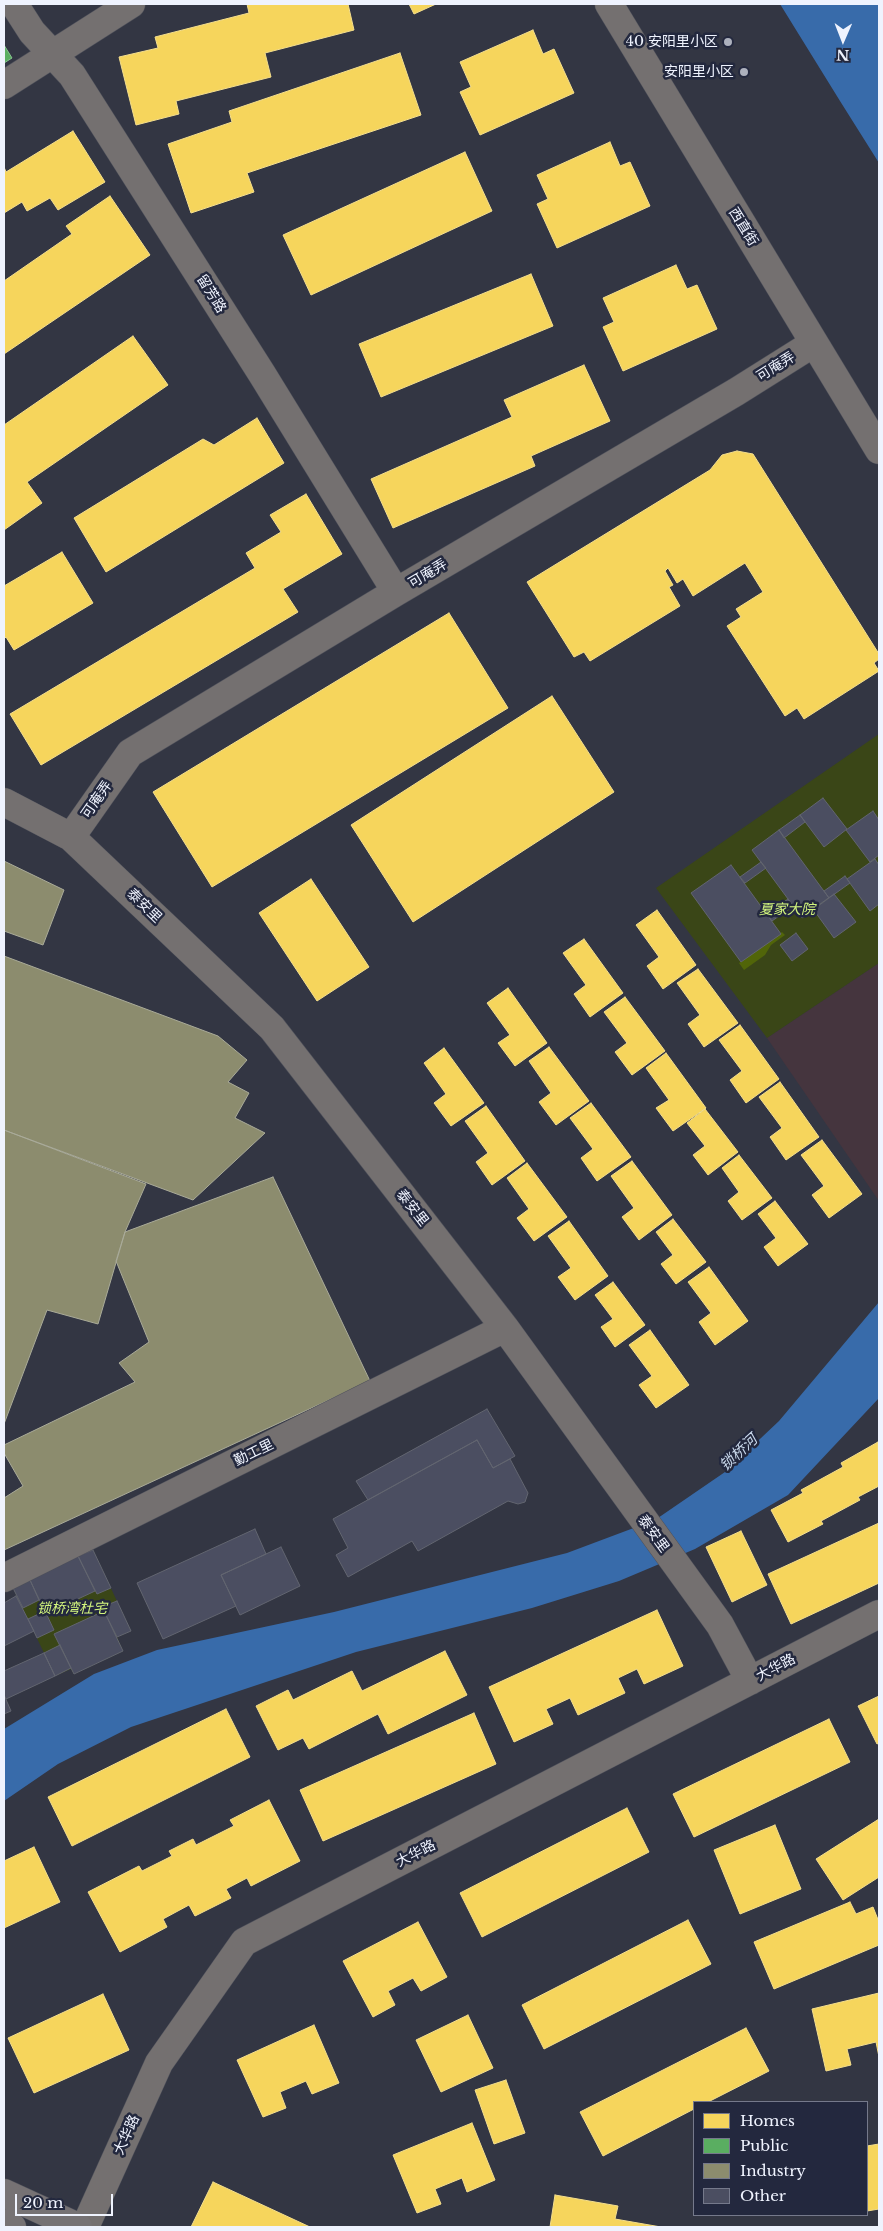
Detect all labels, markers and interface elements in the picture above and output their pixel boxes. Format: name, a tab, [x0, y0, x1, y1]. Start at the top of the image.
north arrow	[818, 15, 868, 65]
place label: 40 安阳里小区	[626, 34, 718, 50]
marker: 40 安阳里小区	[722, 36, 734, 48]
text: N	[836, 46, 849, 64]
place label: 安阳里小区	[664, 64, 734, 80]
marker: 安阳里小区	[738, 66, 750, 78]
street label: 西直街	[725, 205, 761, 249]
street label: 留芳路	[193, 272, 229, 316]
street label: 可庵弄	[754, 349, 798, 385]
street label: 可庵弄	[406, 556, 450, 592]
street label: 可庵弄	[78, 778, 116, 822]
street label: 泰安里	[123, 885, 165, 927]
park label: 夏家大院	[759, 902, 815, 918]
street label: 泰安里	[392, 1186, 432, 1230]
water label: 锁桥河	[716, 1431, 762, 1475]
street label: 勤工里	[231, 1436, 277, 1470]
street label: 泰安里	[634, 1512, 672, 1556]
park label: 锁桥湾杜宅	[37, 1601, 107, 1617]
street label: 大华路	[754, 1651, 798, 1685]
street label: 大华路	[393, 1837, 439, 1871]
legend	[693, 2101, 868, 2216]
text: Homes	[740, 2111, 795, 2130]
street label: 大华路	[111, 2112, 143, 2158]
text: Public	[740, 2136, 788, 2155]
text: Industry	[740, 2161, 806, 2180]
scale bar	[18, 2184, 115, 2216]
text: Other	[740, 2186, 786, 2205]
text: 20 m	[23, 2193, 63, 2212]

